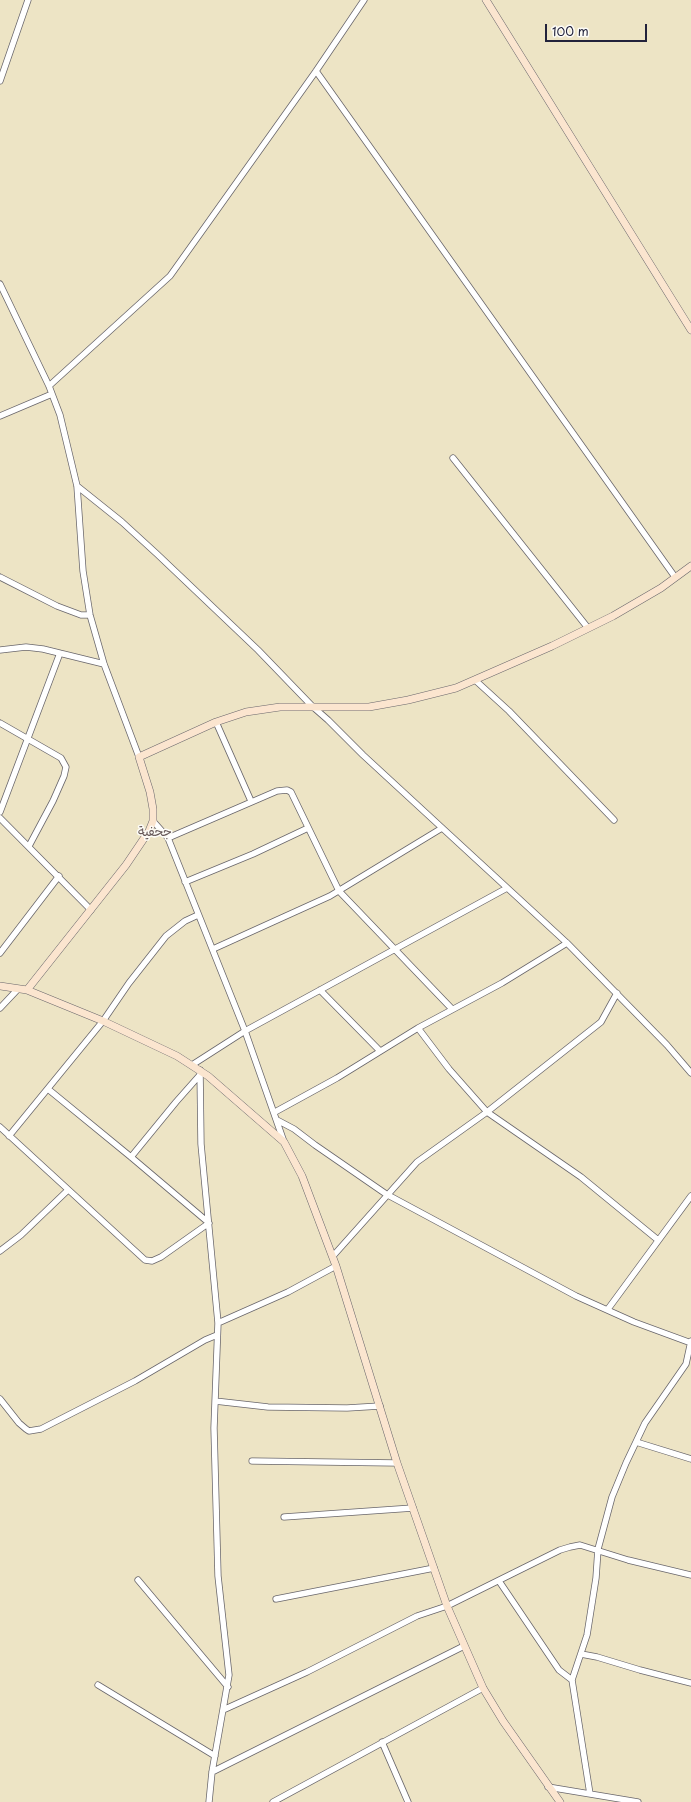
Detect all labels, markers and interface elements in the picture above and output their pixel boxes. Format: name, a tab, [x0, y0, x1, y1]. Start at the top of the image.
scale bar	[547, 16, 649, 42]
text: 100 m	[552, 22, 589, 40]
district label: جحفية	[138, 824, 172, 840]

